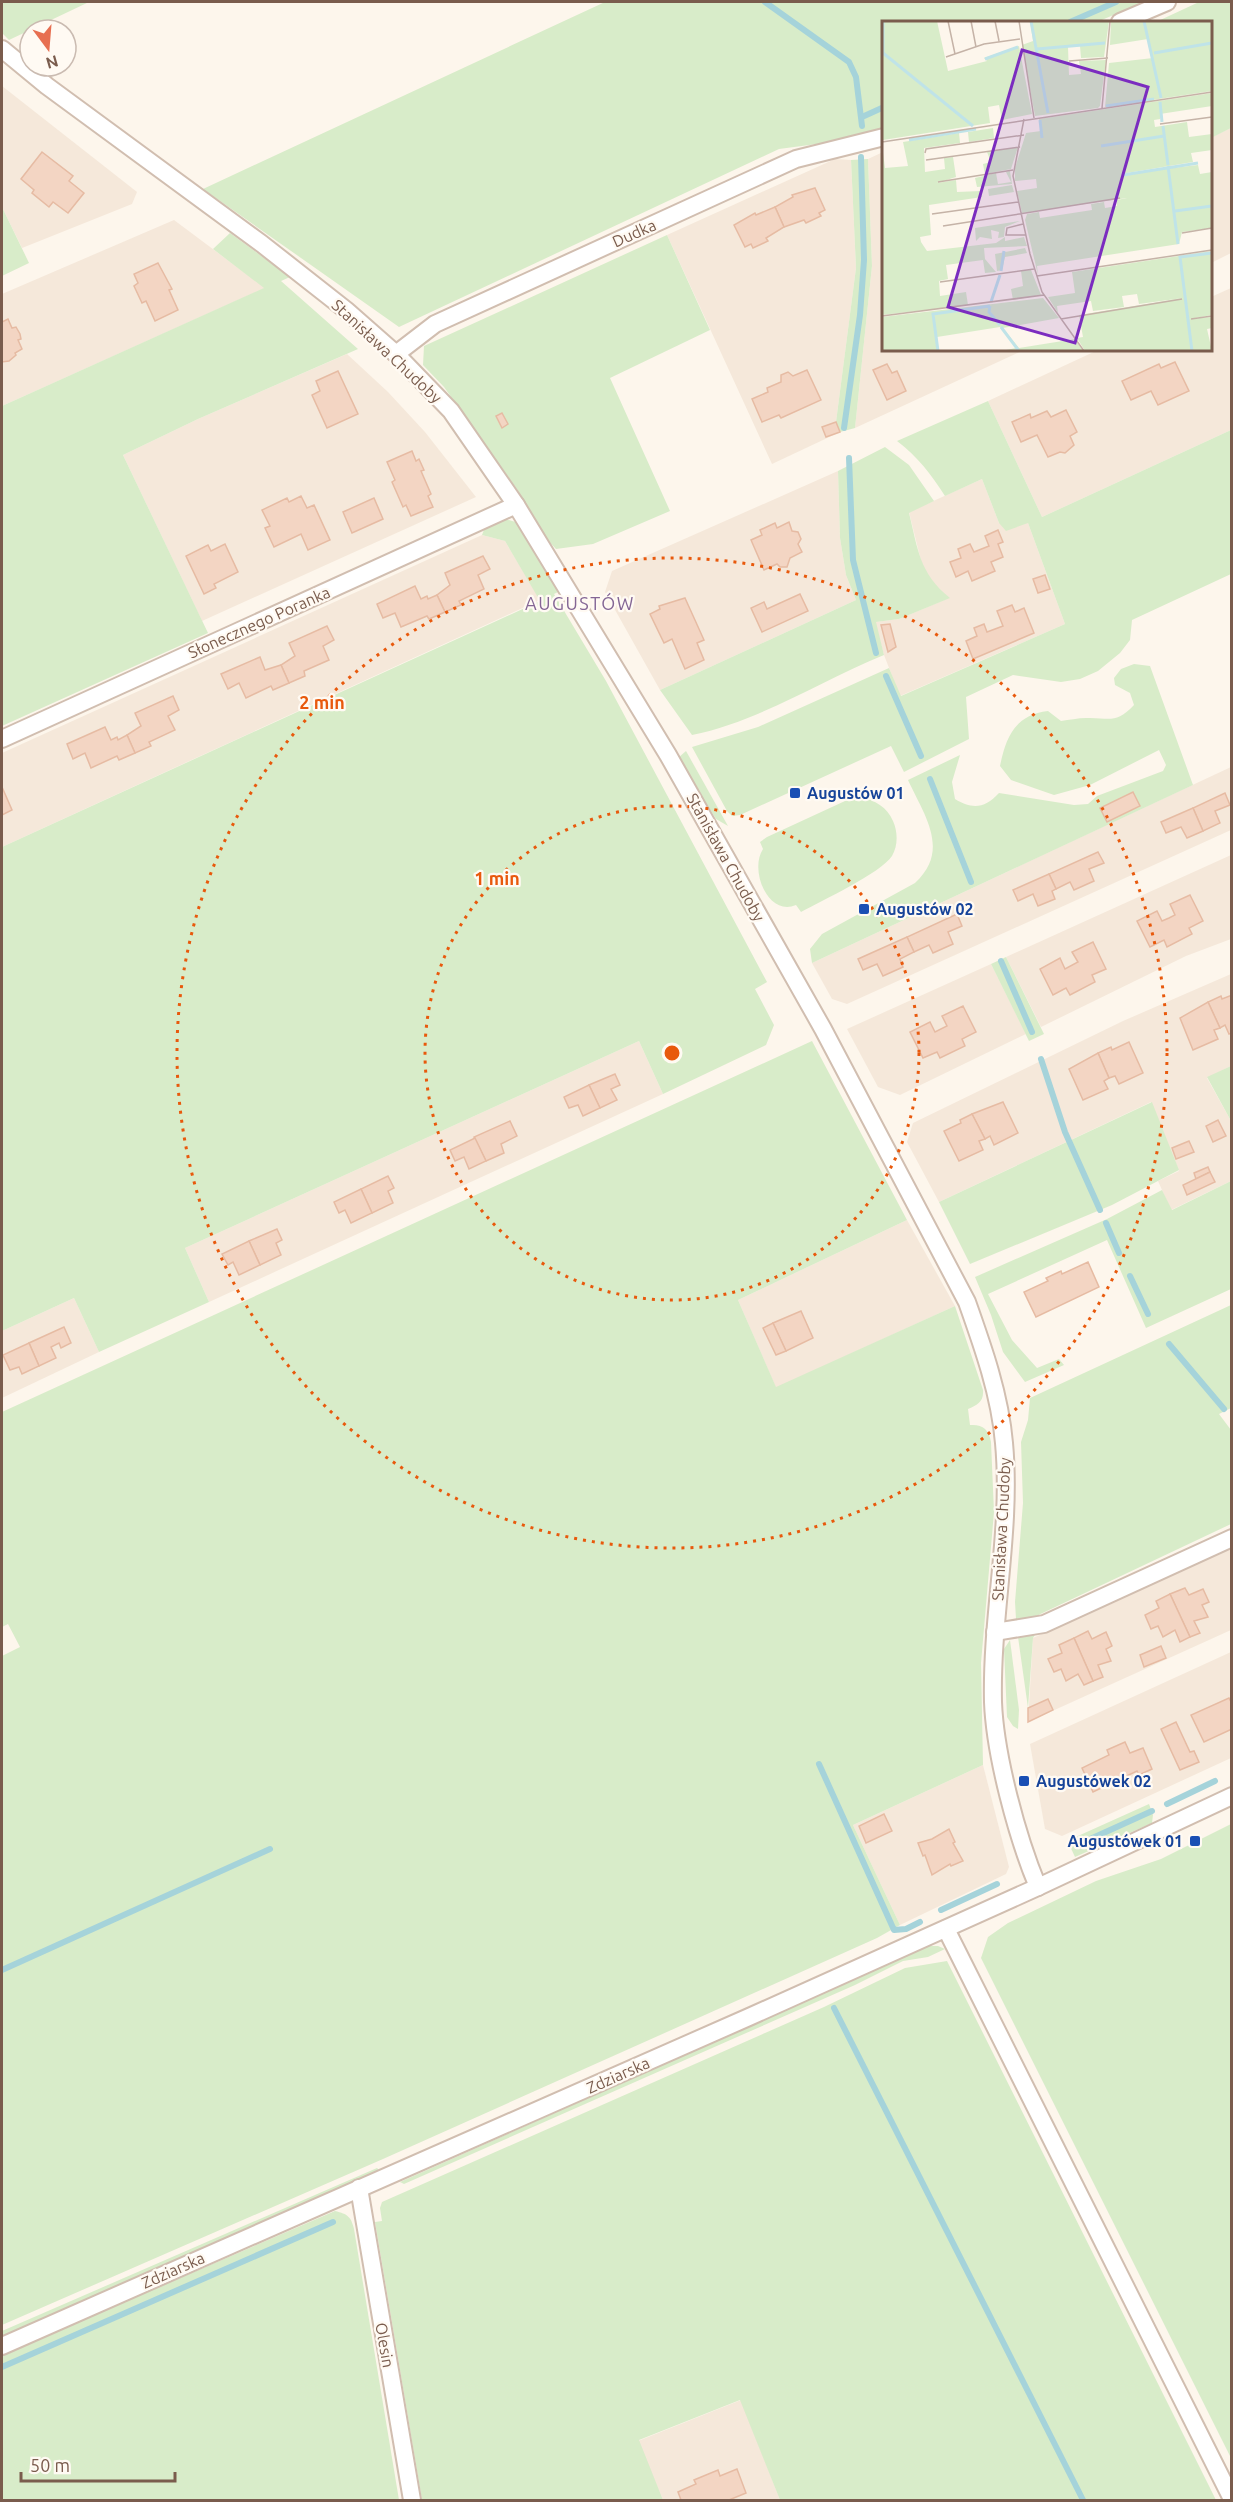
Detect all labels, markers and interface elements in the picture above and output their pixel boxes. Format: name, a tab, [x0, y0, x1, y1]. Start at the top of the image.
north arrow	[18, 18, 78, 78]
inset map	[882, 21, 1212, 351]
text: N	[44, 52, 60, 73]
street label: Dudka	[609, 215, 659, 251]
street label: Stanisława Chudoby	[328, 295, 446, 407]
street label: Słonecznego Poranka	[185, 583, 333, 661]
district label: AUGUSTÓW	[525, 592, 635, 613]
text: 2 min	[299, 692, 345, 712]
place label: Augustów 01	[807, 784, 904, 802]
marker: Augustów 01	[788, 786, 802, 800]
street label: Stanisława Chudoby	[683, 790, 769, 924]
text: 1 min	[474, 868, 520, 888]
place label: Augustów 02	[876, 900, 973, 918]
marker: Augustów 02	[857, 902, 871, 916]
centre of rings	[662, 1043, 682, 1063]
street label: Stanisława Chudoby	[988, 1457, 1014, 1601]
place label: Augustówek 02	[1036, 1772, 1151, 1790]
marker: Augustówek 02	[1017, 1774, 1031, 1788]
place label: Augustówek 01	[1068, 1832, 1183, 1850]
marker: Augustówek 01	[1188, 1834, 1202, 1848]
street label: Zdziarska	[584, 2053, 652, 2097]
street label: Zdziarska	[139, 2248, 207, 2292]
street label: Olesin	[372, 2321, 398, 2369]
scale bar	[21, 2445, 176, 2483]
text: 50 m	[30, 2455, 70, 2475]

